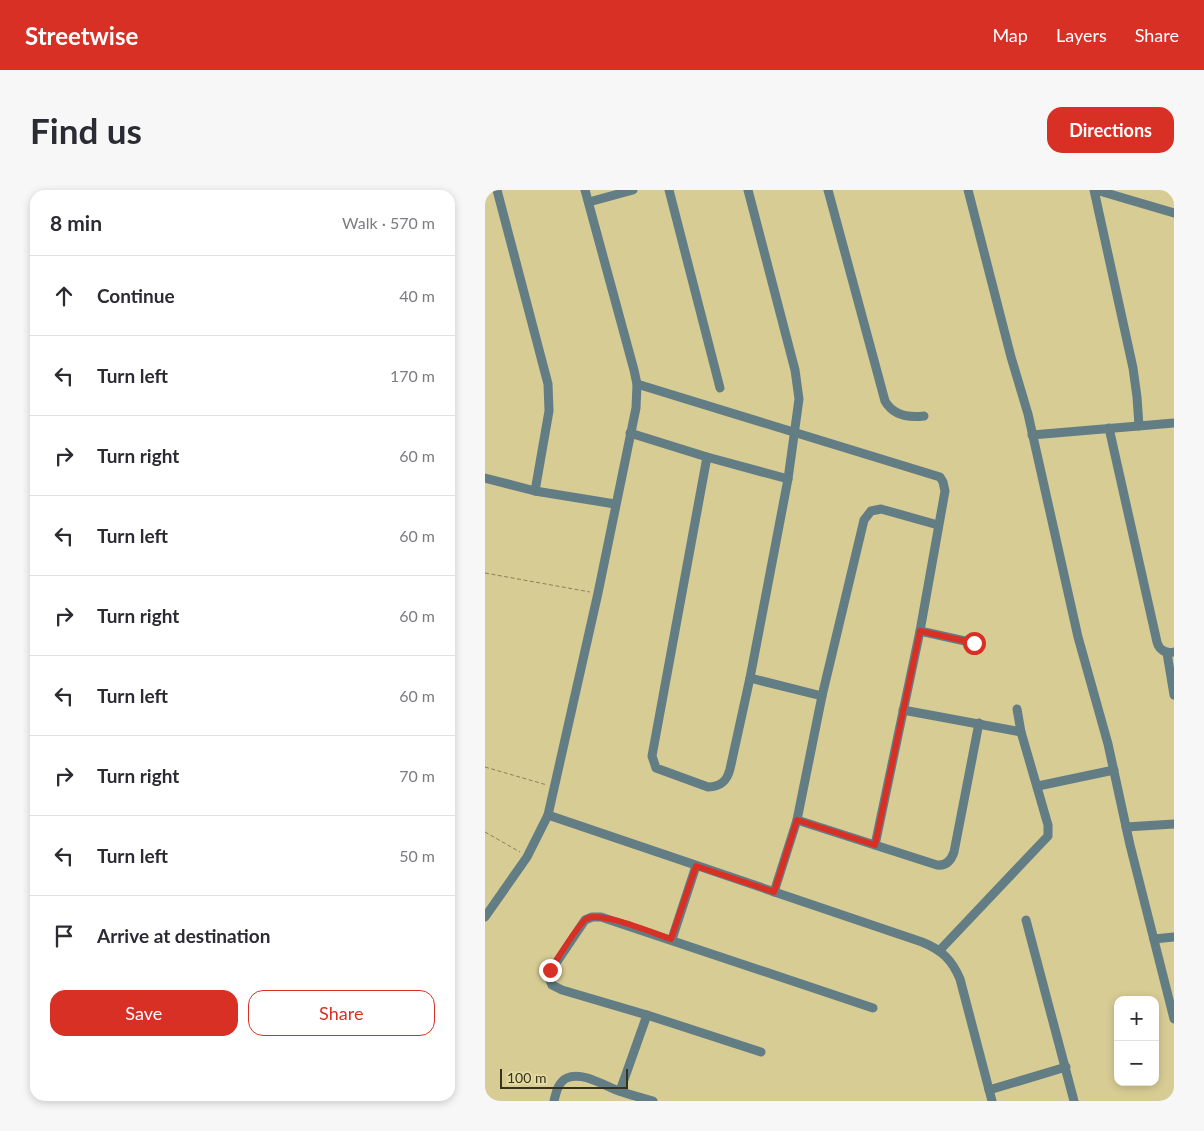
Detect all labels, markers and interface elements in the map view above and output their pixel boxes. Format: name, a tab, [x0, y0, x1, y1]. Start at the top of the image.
text: Streetwise	[25, 21, 138, 50]
text: Map	[992, 24, 1028, 46]
text: Layers	[1056, 24, 1107, 46]
text: Share	[1135, 24, 1179, 46]
button: Directions	[1047, 107, 1174, 153]
text: Find us	[30, 109, 142, 151]
text: 8 min	[50, 210, 102, 235]
text: Walk · 570 m	[342, 213, 435, 232]
icon: ahead	[50, 282, 78, 310]
text: Continue	[97, 284, 175, 307]
text: 40 m	[399, 286, 435, 305]
icon: left	[50, 362, 78, 390]
text: Turn left	[97, 364, 168, 387]
text: 170 m	[390, 366, 435, 385]
icon: right	[50, 442, 78, 470]
text: Turn right	[97, 444, 179, 467]
text: 60 m	[399, 446, 435, 465]
icon: left	[50, 522, 78, 550]
text: Turn left	[97, 524, 168, 547]
text: 60 m	[399, 526, 435, 545]
icon: right	[50, 602, 78, 630]
text: Turn right	[97, 604, 179, 627]
text: 60 m	[399, 606, 435, 625]
route start	[963, 632, 986, 655]
icon: left	[50, 682, 78, 710]
text: Turn left	[97, 684, 168, 707]
text: 60 m	[399, 686, 435, 705]
icon: right	[50, 762, 78, 790]
text: Turn right	[97, 764, 179, 787]
text: 70 m	[399, 766, 435, 785]
icon: left	[50, 842, 78, 870]
text: Turn left	[97, 844, 168, 867]
text: 50 m	[399, 846, 435, 865]
icon: arrive	[50, 922, 78, 950]
text: Arrive at destination	[97, 924, 270, 947]
route end	[539, 959, 562, 982]
button: Save	[50, 990, 238, 1036]
button: Share	[248, 990, 435, 1036]
map controls	[1114, 996, 1159, 1086]
button: +	[1114, 996, 1159, 1041]
button: −	[1114, 1041, 1159, 1086]
scale bar	[500, 1066, 627, 1089]
text: 100 m	[507, 1069, 546, 1086]

